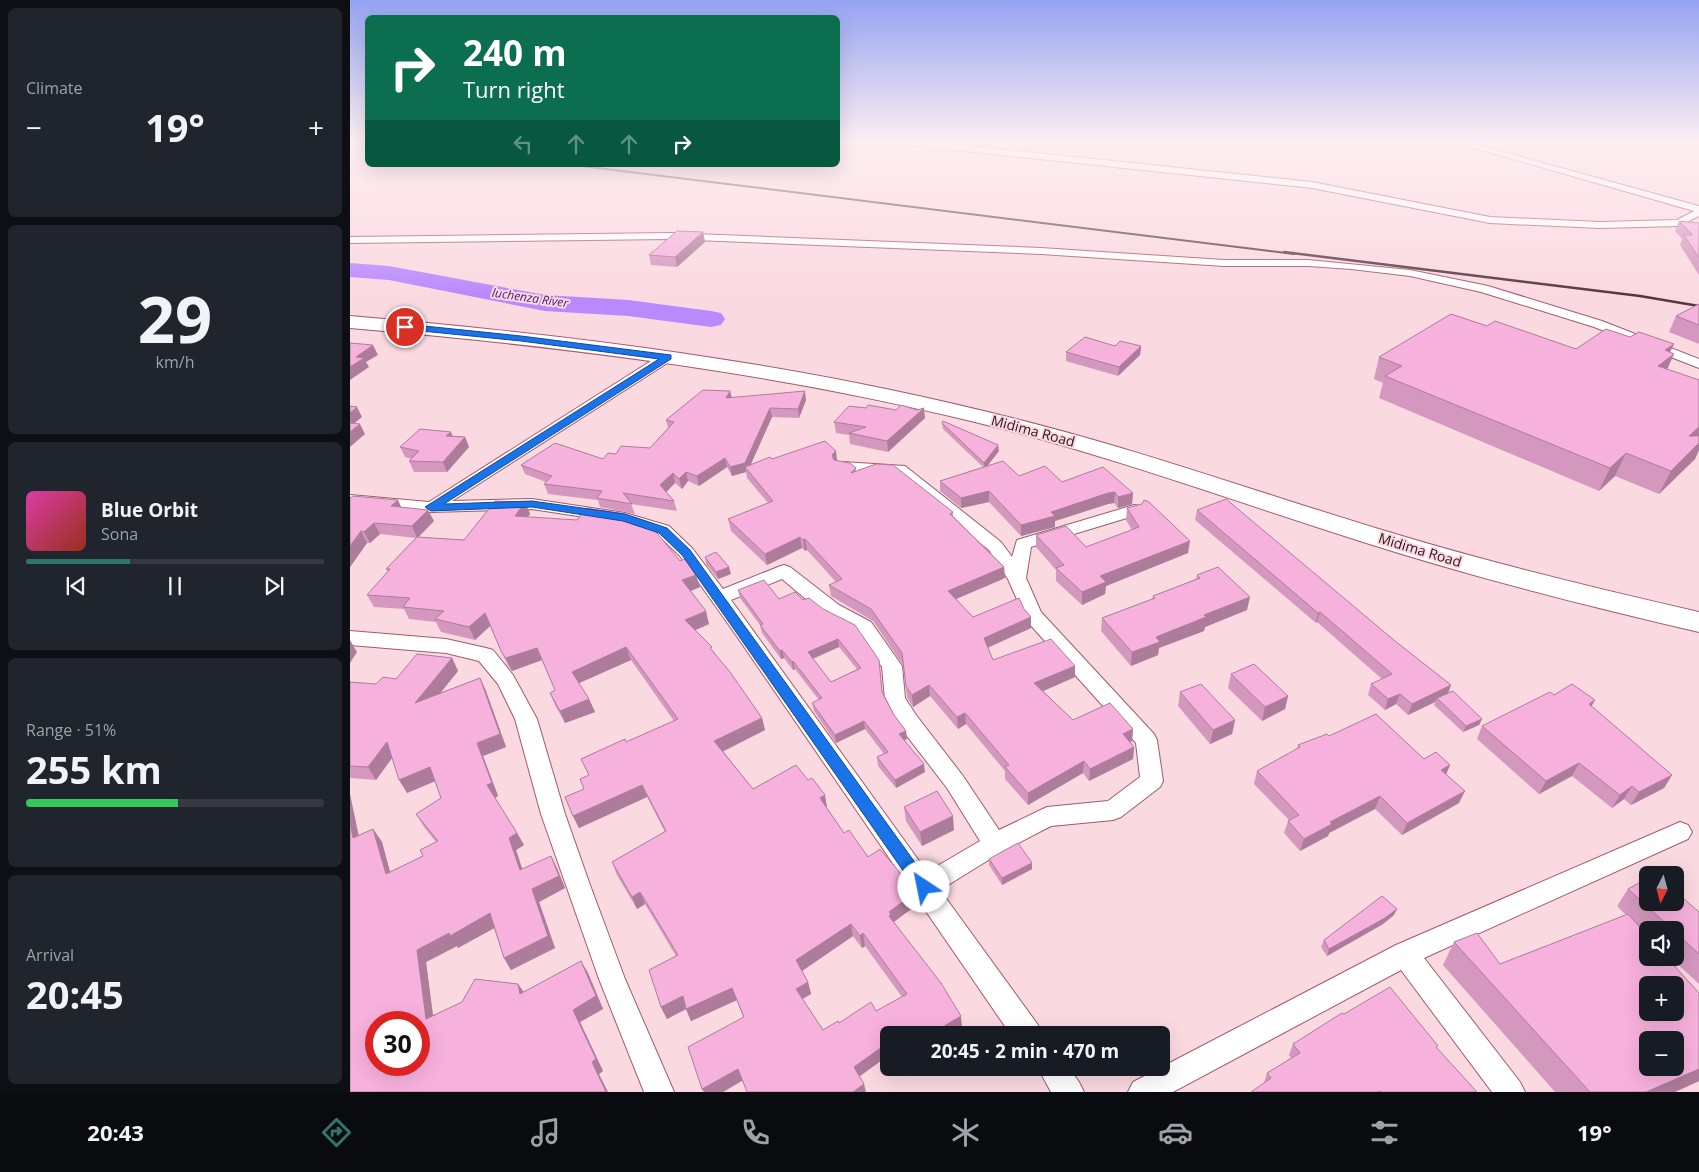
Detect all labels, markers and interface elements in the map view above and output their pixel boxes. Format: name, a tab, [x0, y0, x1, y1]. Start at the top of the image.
text: 240 m	[463, 29, 567, 76]
icon: right	[380, 35, 445, 100]
text: Turn right	[463, 74, 565, 104]
text: Climate	[26, 77, 83, 99]
text: 19°	[145, 101, 205, 153]
text: −	[26, 108, 42, 146]
text: +	[308, 108, 324, 146]
icon: left	[509, 130, 537, 158]
icon: ahead	[562, 130, 590, 158]
icon: ahead	[615, 130, 643, 158]
icon: right	[668, 130, 696, 158]
text: 29	[138, 274, 212, 362]
water label: luchenza River	[491, 284, 570, 311]
pin	[384, 306, 426, 348]
icon: arrive	[391, 313, 419, 341]
text: km/h	[156, 351, 194, 373]
street label: Midima Road	[989, 410, 1077, 451]
text: Blue Orbit	[101, 497, 198, 523]
text: Sona	[101, 523, 138, 545]
street label: Midima Road	[1376, 528, 1464, 571]
icon: previous	[62, 572, 90, 600]
icon: pause	[161, 572, 189, 600]
icon: next	[260, 572, 288, 600]
text: Range · 51%	[26, 719, 116, 741]
text: 255 km	[26, 743, 162, 795]
position arrow	[897, 860, 949, 912]
north arrow	[1639, 866, 1684, 911]
map controls	[1639, 866, 1684, 1076]
button: sound	[1639, 921, 1684, 966]
text: Arrival	[26, 944, 74, 966]
text: 20:45	[26, 968, 124, 1020]
button: +	[1639, 976, 1684, 1021]
speed limit sign: 30	[365, 1011, 430, 1076]
button: −	[1639, 1031, 1684, 1076]
text: 20:45 · 2 min · 470 m	[931, 1038, 1119, 1064]
icon: directions	[319, 1115, 354, 1150]
icon: music	[528, 1115, 563, 1150]
icon: phone	[738, 1115, 773, 1150]
icon: climate	[948, 1115, 983, 1150]
icon: car	[1158, 1115, 1193, 1150]
icon: filters	[1367, 1115, 1402, 1150]
text: 20:43	[87, 1117, 144, 1147]
text: 19°	[1577, 1117, 1612, 1147]

